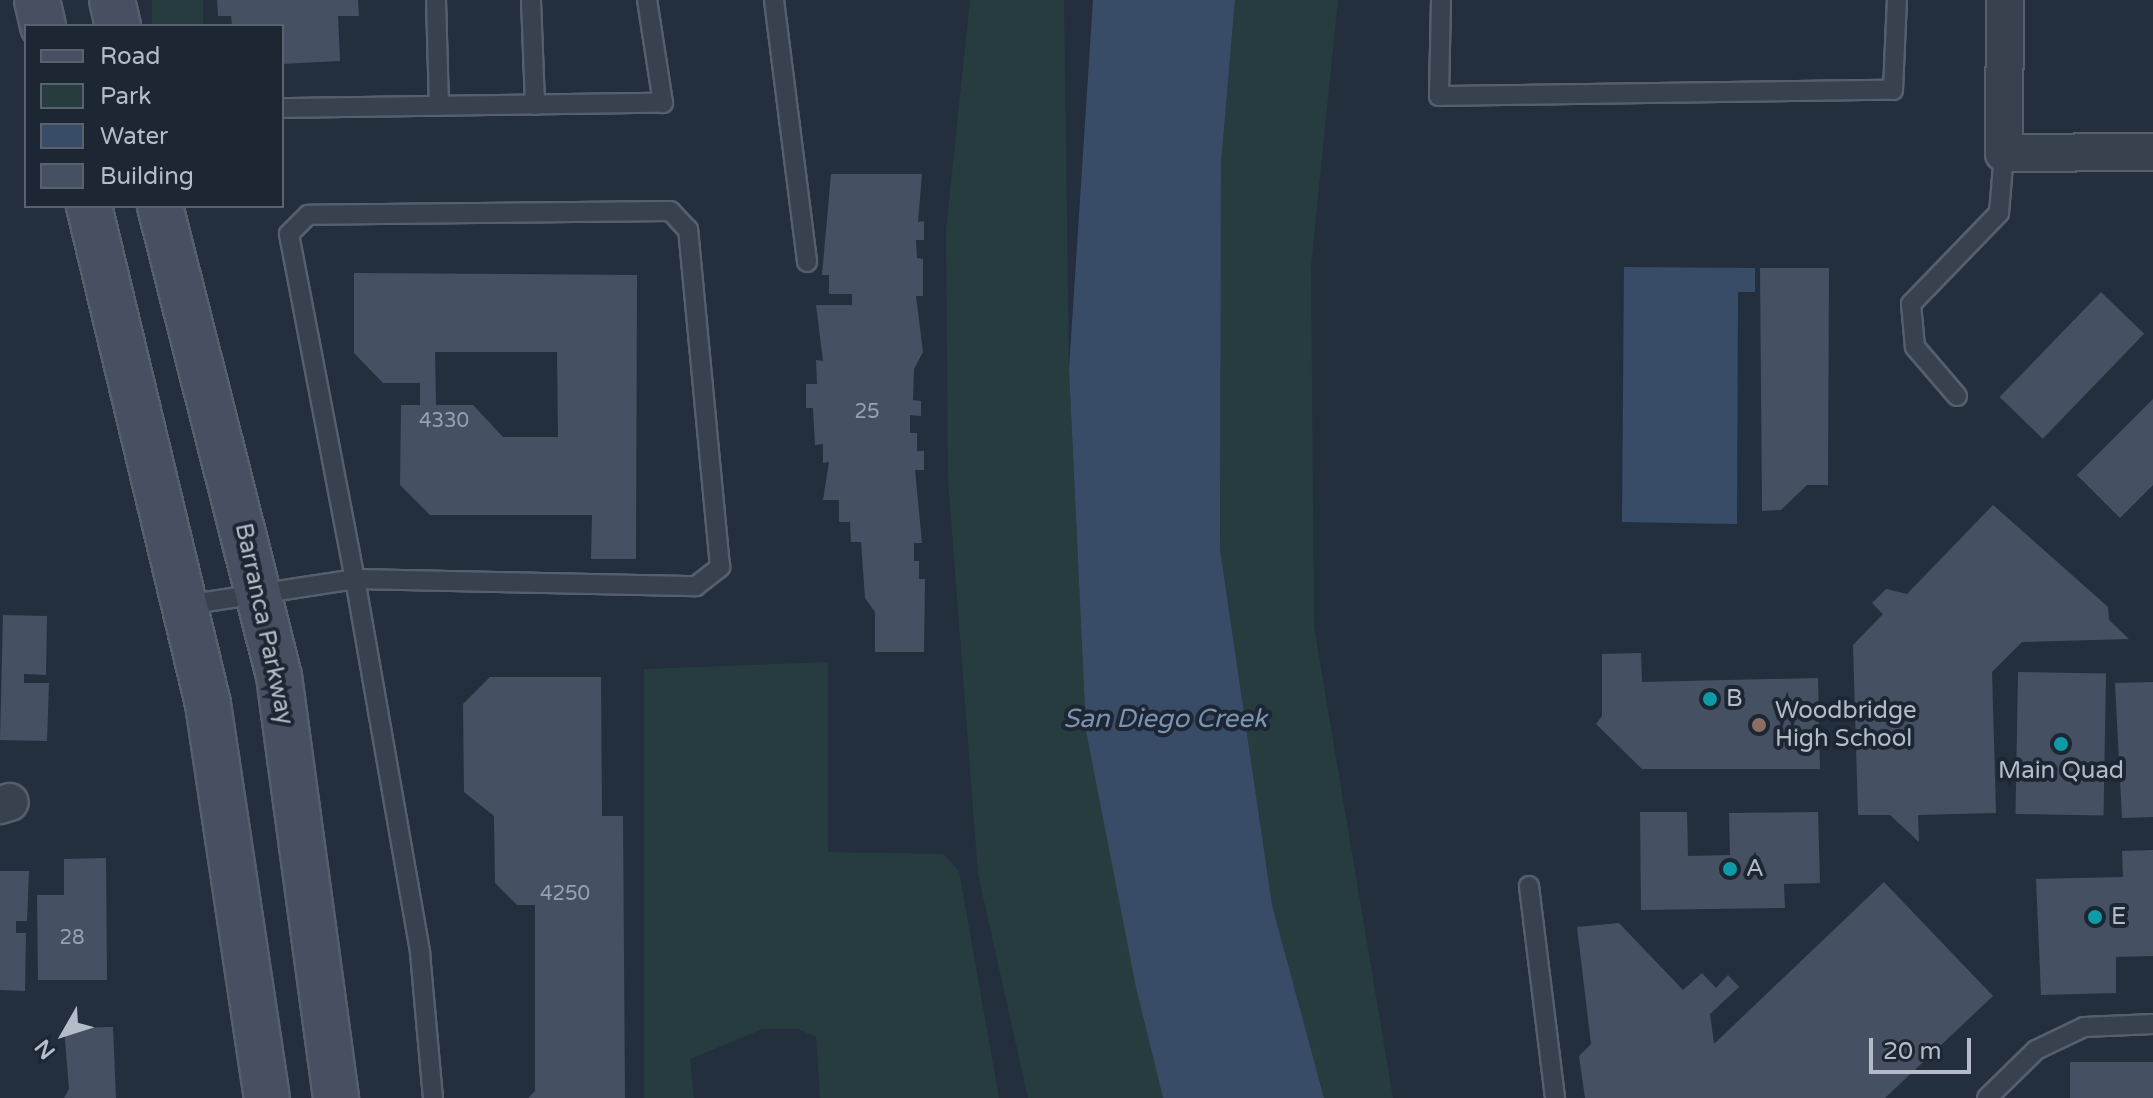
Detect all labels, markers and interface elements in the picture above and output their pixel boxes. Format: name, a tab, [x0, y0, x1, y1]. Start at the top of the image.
legend	[24, 24, 284, 208]
text: Road	[100, 42, 160, 71]
text: Park	[100, 82, 151, 111]
text: Water	[100, 122, 168, 151]
text: Building	[100, 162, 194, 191]
house number: 25	[854, 400, 880, 424]
house number: 4330	[419, 409, 469, 433]
street label: Barranca Parkway	[229, 521, 299, 727]
place label: B	[1726, 685, 1743, 713]
marker: B	[1701, 690, 1719, 708]
place label: Woodbridge High School	[1775, 697, 1917, 753]
water label: San Diego Creek	[1063, 703, 1267, 735]
marker: Woodbridge High School	[1750, 716, 1768, 734]
marker: Main Quad	[2052, 735, 2070, 753]
place label: Main Quad	[1998, 757, 2124, 785]
place label: A	[1746, 855, 1764, 883]
marker: A	[1721, 860, 1739, 878]
house number: 4250	[540, 882, 590, 906]
place label: E	[2111, 903, 2126, 931]
marker: E	[2086, 908, 2104, 926]
house number: 28	[59, 926, 85, 950]
north arrow	[24, 994, 104, 1074]
scale bar	[1873, 1022, 1975, 1072]
text: N	[30, 1034, 61, 1064]
text: 20 m	[1883, 1037, 1941, 1066]

